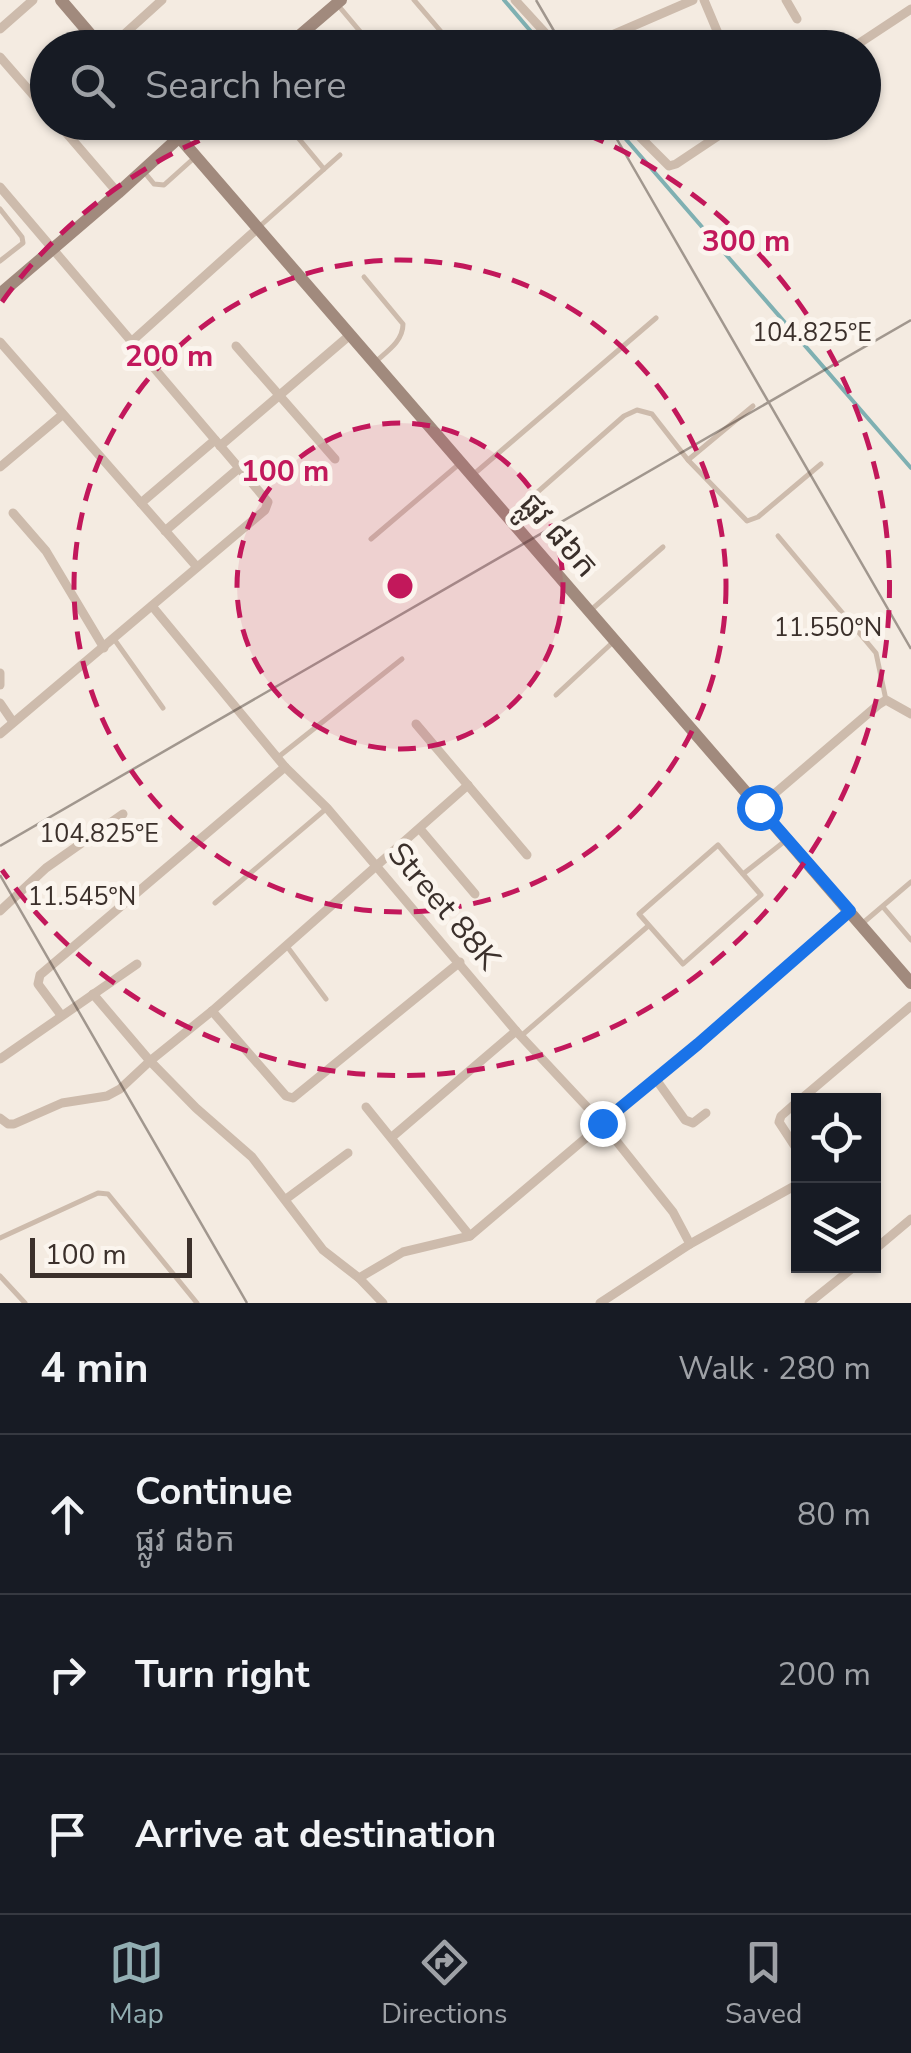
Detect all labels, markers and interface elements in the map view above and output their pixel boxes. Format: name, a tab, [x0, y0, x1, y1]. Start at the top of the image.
search box	[30, 30, 881, 140]
icon: search	[65, 58, 120, 113]
text: Search here	[145, 60, 346, 111]
text: 300 m	[702, 221, 790, 262]
text: 104.825°E	[752, 316, 872, 350]
text: 200 m	[125, 336, 213, 377]
text: 100 m	[241, 451, 329, 492]
street label: ផ្លូវ ៨៦ក	[505, 483, 608, 591]
centre of rings	[382, 568, 418, 604]
text: 11.550°N	[774, 611, 882, 645]
route start	[737, 785, 783, 831]
text: 104.825°E	[39, 817, 159, 851]
street label: Street 88K	[378, 833, 511, 980]
text: 11.545°N	[28, 880, 136, 914]
map controls	[791, 1093, 881, 1273]
button: locate	[791, 1093, 881, 1183]
route end	[580, 1101, 626, 1147]
button: layers	[791, 1183, 881, 1273]
scale bar	[30, 1233, 192, 1278]
text: 100 m	[45, 1236, 127, 1274]
text: 4 min	[40, 1340, 149, 1397]
text: Walk · 280 m	[678, 1347, 871, 1390]
text: Continue	[135, 1466, 293, 1517]
icon: ahead	[40, 1487, 95, 1542]
text: 80 m	[797, 1493, 871, 1536]
text: ផ្លូវ ៨៦ក	[135, 1519, 235, 1562]
icon: right	[40, 1647, 95, 1702]
text: Turn right	[135, 1649, 310, 1700]
text: 200 m	[778, 1653, 871, 1696]
icon: arrive	[40, 1807, 95, 1862]
text: Arrive at destination	[135, 1809, 496, 1860]
tab: Map	[109, 1935, 164, 2033]
tab: Directions	[381, 1935, 507, 2033]
tab: Saved	[725, 1935, 802, 2033]

